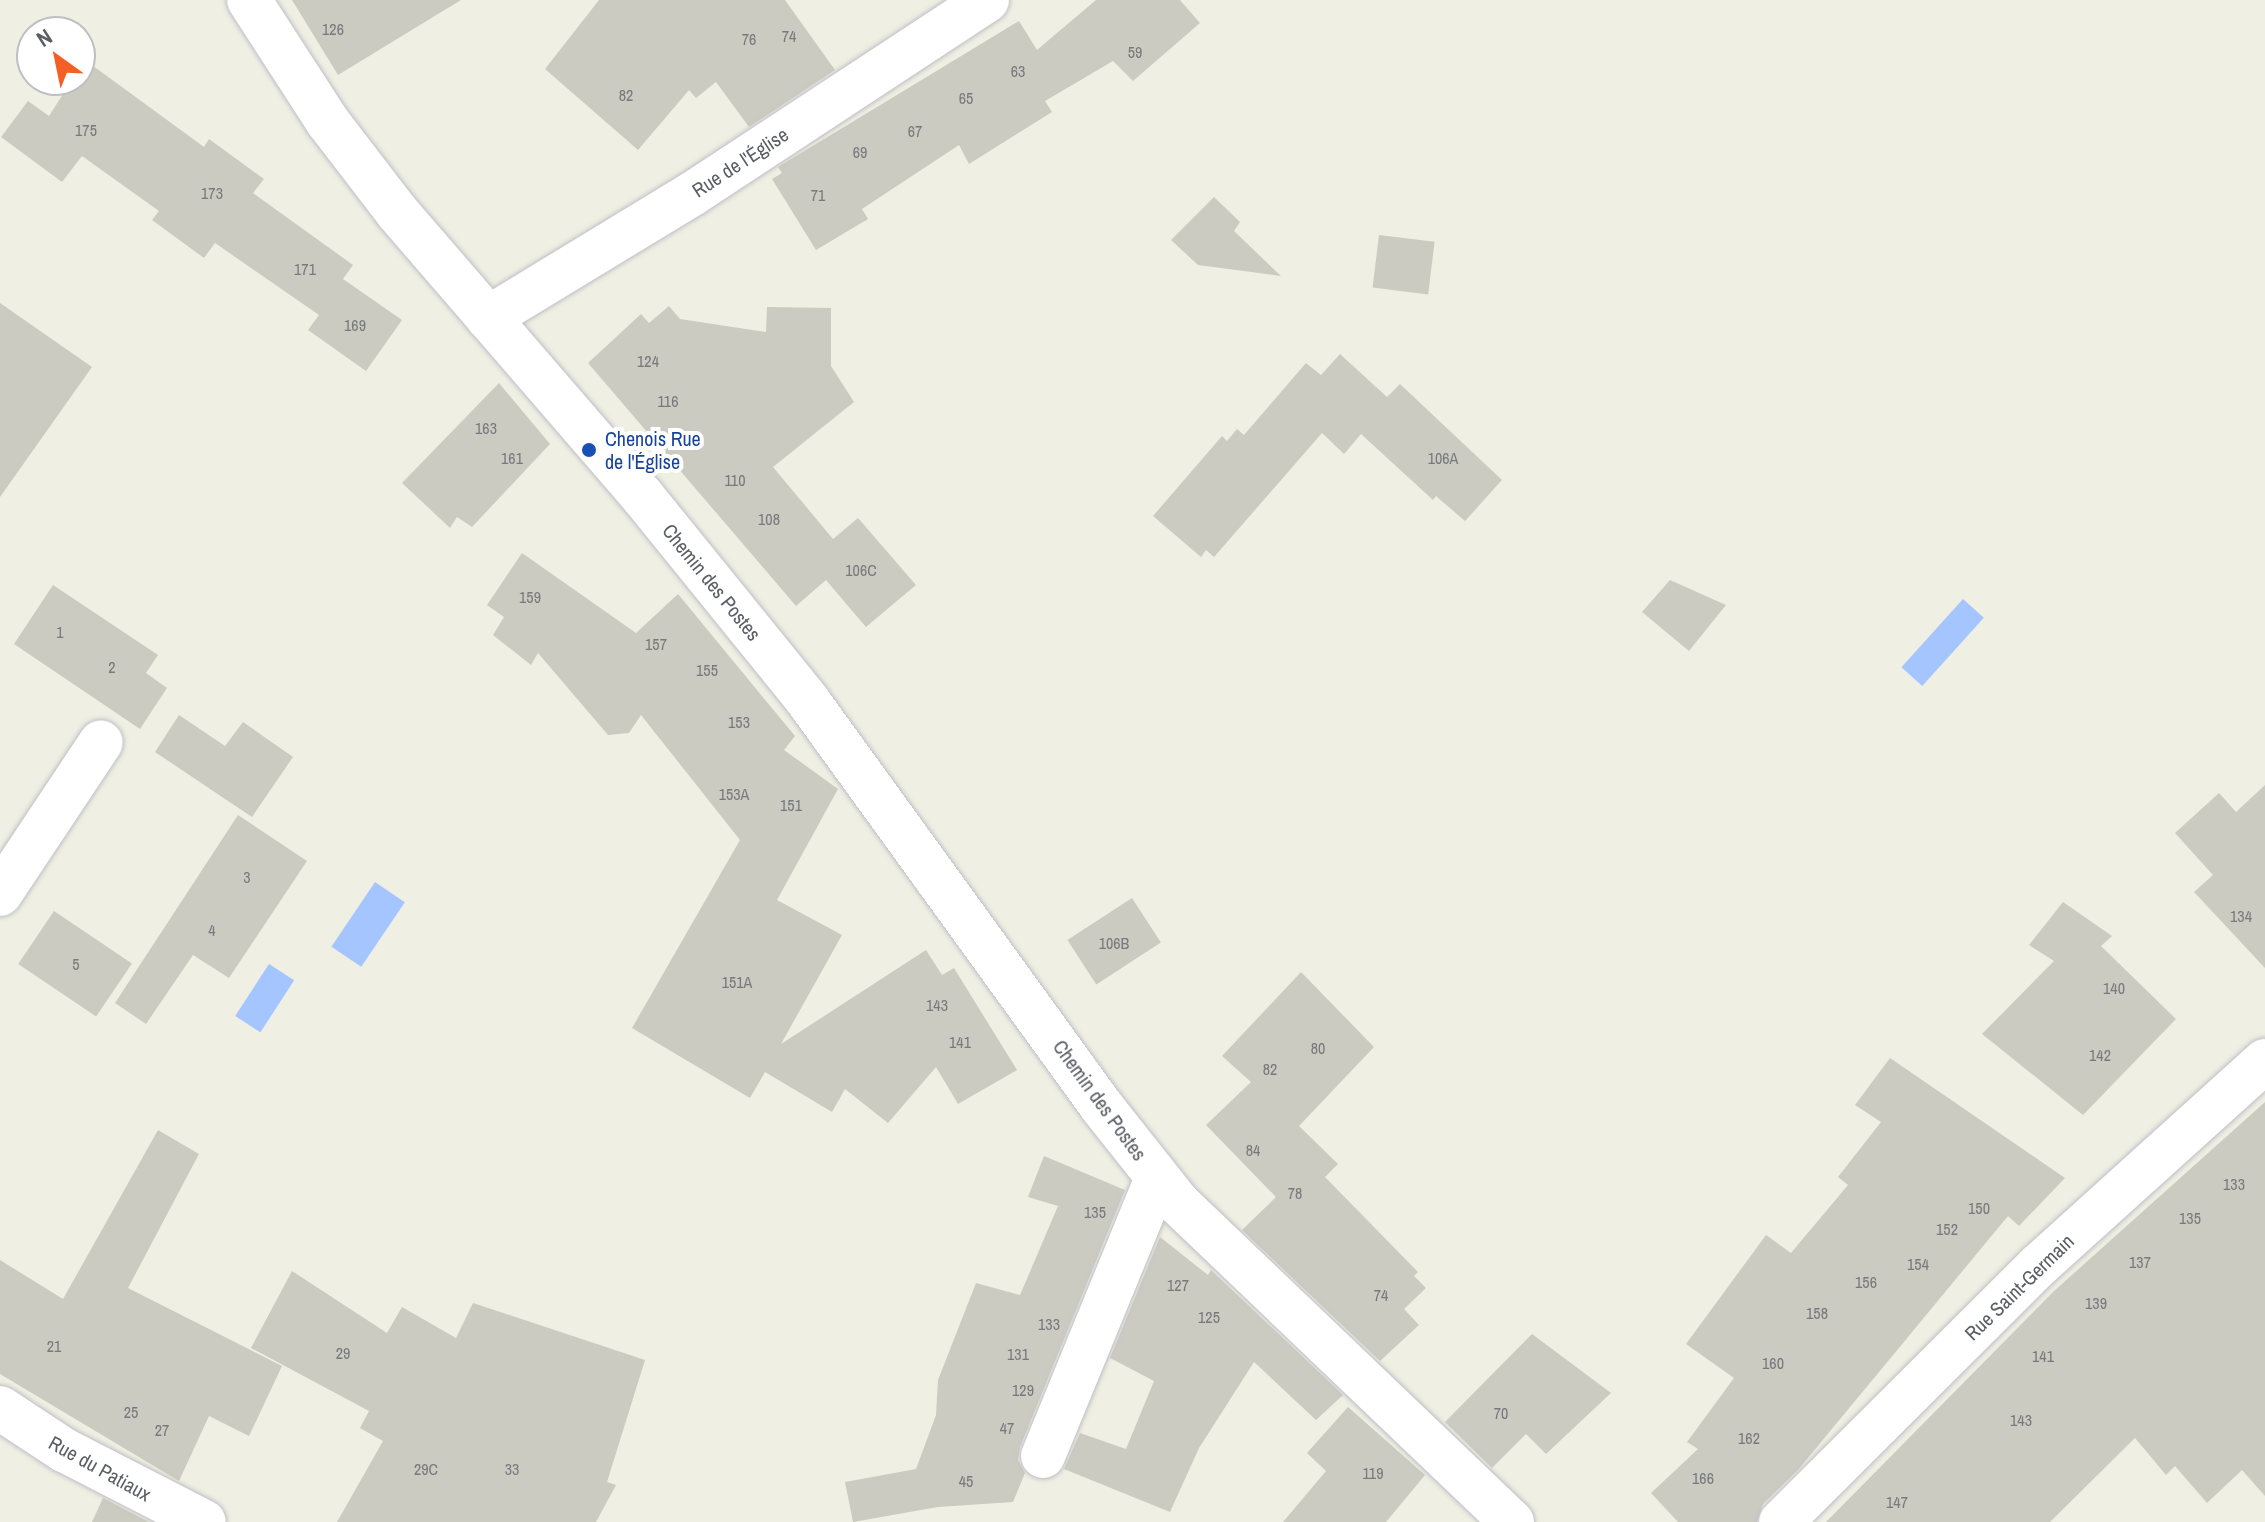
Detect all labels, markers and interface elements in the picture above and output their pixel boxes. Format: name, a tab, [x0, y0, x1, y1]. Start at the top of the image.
north arrow	[16, 16, 96, 96]
house number: 126	[322, 19, 344, 39]
text: N	[30, 21, 58, 54]
house number: 74	[782, 26, 796, 46]
house number: 76	[742, 29, 756, 49]
house number: 59	[1128, 42, 1142, 62]
house number: 63	[1011, 61, 1025, 81]
house number: 82	[619, 85, 633, 105]
house number: 65	[959, 88, 973, 108]
house number: 175	[75, 120, 97, 140]
house number: 67	[908, 121, 922, 141]
street label: Rue de l'Église	[687, 122, 793, 202]
house number: 69	[853, 142, 867, 162]
house number: 173	[201, 183, 223, 203]
house number: 71	[811, 185, 825, 205]
house number: 171	[294, 259, 316, 279]
house number: 169	[344, 315, 366, 335]
house number: 124	[637, 351, 659, 371]
house number: 116	[658, 391, 678, 411]
house number: 163	[475, 418, 497, 438]
place label: Chenois Rue de l'Église	[605, 426, 701, 473]
marker: Chenois Rue de l'Église	[580, 441, 598, 459]
house number: 161	[501, 448, 523, 468]
house number: 106A	[1428, 448, 1458, 468]
house number: 110	[725, 470, 745, 490]
house number: 108	[758, 509, 780, 529]
street label: Chemin des Postes	[658, 519, 766, 645]
house number: 106C	[845, 560, 877, 580]
house number: 159	[519, 587, 541, 607]
house number: 1	[56, 622, 64, 642]
house number: 157	[645, 634, 667, 654]
house number: 2	[108, 657, 116, 677]
house number: 155	[696, 660, 718, 680]
house number: 153	[728, 712, 750, 732]
house number: 153A	[719, 784, 749, 804]
house number: 151	[780, 795, 802, 815]
house number: 3	[243, 867, 251, 887]
house number: 134	[2230, 906, 2252, 926]
house number: 4	[208, 920, 216, 940]
house number: 106B	[1099, 933, 1129, 953]
house number: 5	[72, 954, 80, 974]
house number: 151A	[722, 972, 752, 992]
house number: 140	[2103, 978, 2125, 998]
house number: 143	[926, 995, 948, 1015]
house number: 141	[949, 1032, 971, 1052]
street label: Chemin des Postes	[1048, 1035, 1152, 1165]
house number: 80	[1311, 1038, 1325, 1058]
house number: 142	[2089, 1045, 2111, 1065]
house number: 82	[1263, 1059, 1277, 1079]
house number: 84	[1246, 1140, 1260, 1160]
house number: 133	[2223, 1174, 2245, 1194]
house number: 78	[1288, 1183, 1302, 1203]
house number: 150	[1968, 1198, 1990, 1218]
house number: 135	[1084, 1202, 1106, 1222]
house number: 135	[2179, 1208, 2201, 1228]
house number: 152	[1936, 1219, 1958, 1239]
street label: Rue Saint-Germain	[1960, 1229, 2078, 1345]
house number: 137	[2129, 1252, 2151, 1272]
house number: 154	[1907, 1254, 1929, 1274]
house number: 156	[1855, 1272, 1877, 1292]
house number: 127	[1167, 1275, 1189, 1295]
house number: 74	[1374, 1285, 1388, 1305]
house number: 139	[2085, 1293, 2107, 1313]
house number: 158	[1806, 1303, 1828, 1323]
house number: 125	[1198, 1307, 1220, 1327]
house number: 133	[1038, 1314, 1060, 1334]
house number: 21	[47, 1336, 61, 1356]
house number: 29	[336, 1343, 350, 1363]
house number: 131	[1007, 1344, 1029, 1364]
house number: 141	[2032, 1346, 2054, 1366]
house number: 160	[1762, 1353, 1784, 1373]
house number: 129	[1012, 1380, 1034, 1400]
house number: 25	[124, 1402, 138, 1422]
house number: 70	[1494, 1403, 1508, 1423]
house number: 143	[2010, 1410, 2032, 1430]
house number: 47	[1000, 1418, 1014, 1438]
house number: 27	[155, 1420, 169, 1440]
house number: 162	[1738, 1428, 1760, 1448]
street label: Rue du Patiaux	[45, 1430, 155, 1506]
house number: 29C	[414, 1459, 438, 1479]
house number: 33	[505, 1459, 519, 1479]
house number: 119	[1363, 1463, 1383, 1483]
house number: 166	[1692, 1468, 1714, 1488]
house number: 45	[959, 1471, 973, 1491]
house number: 147	[1886, 1492, 1908, 1512]

